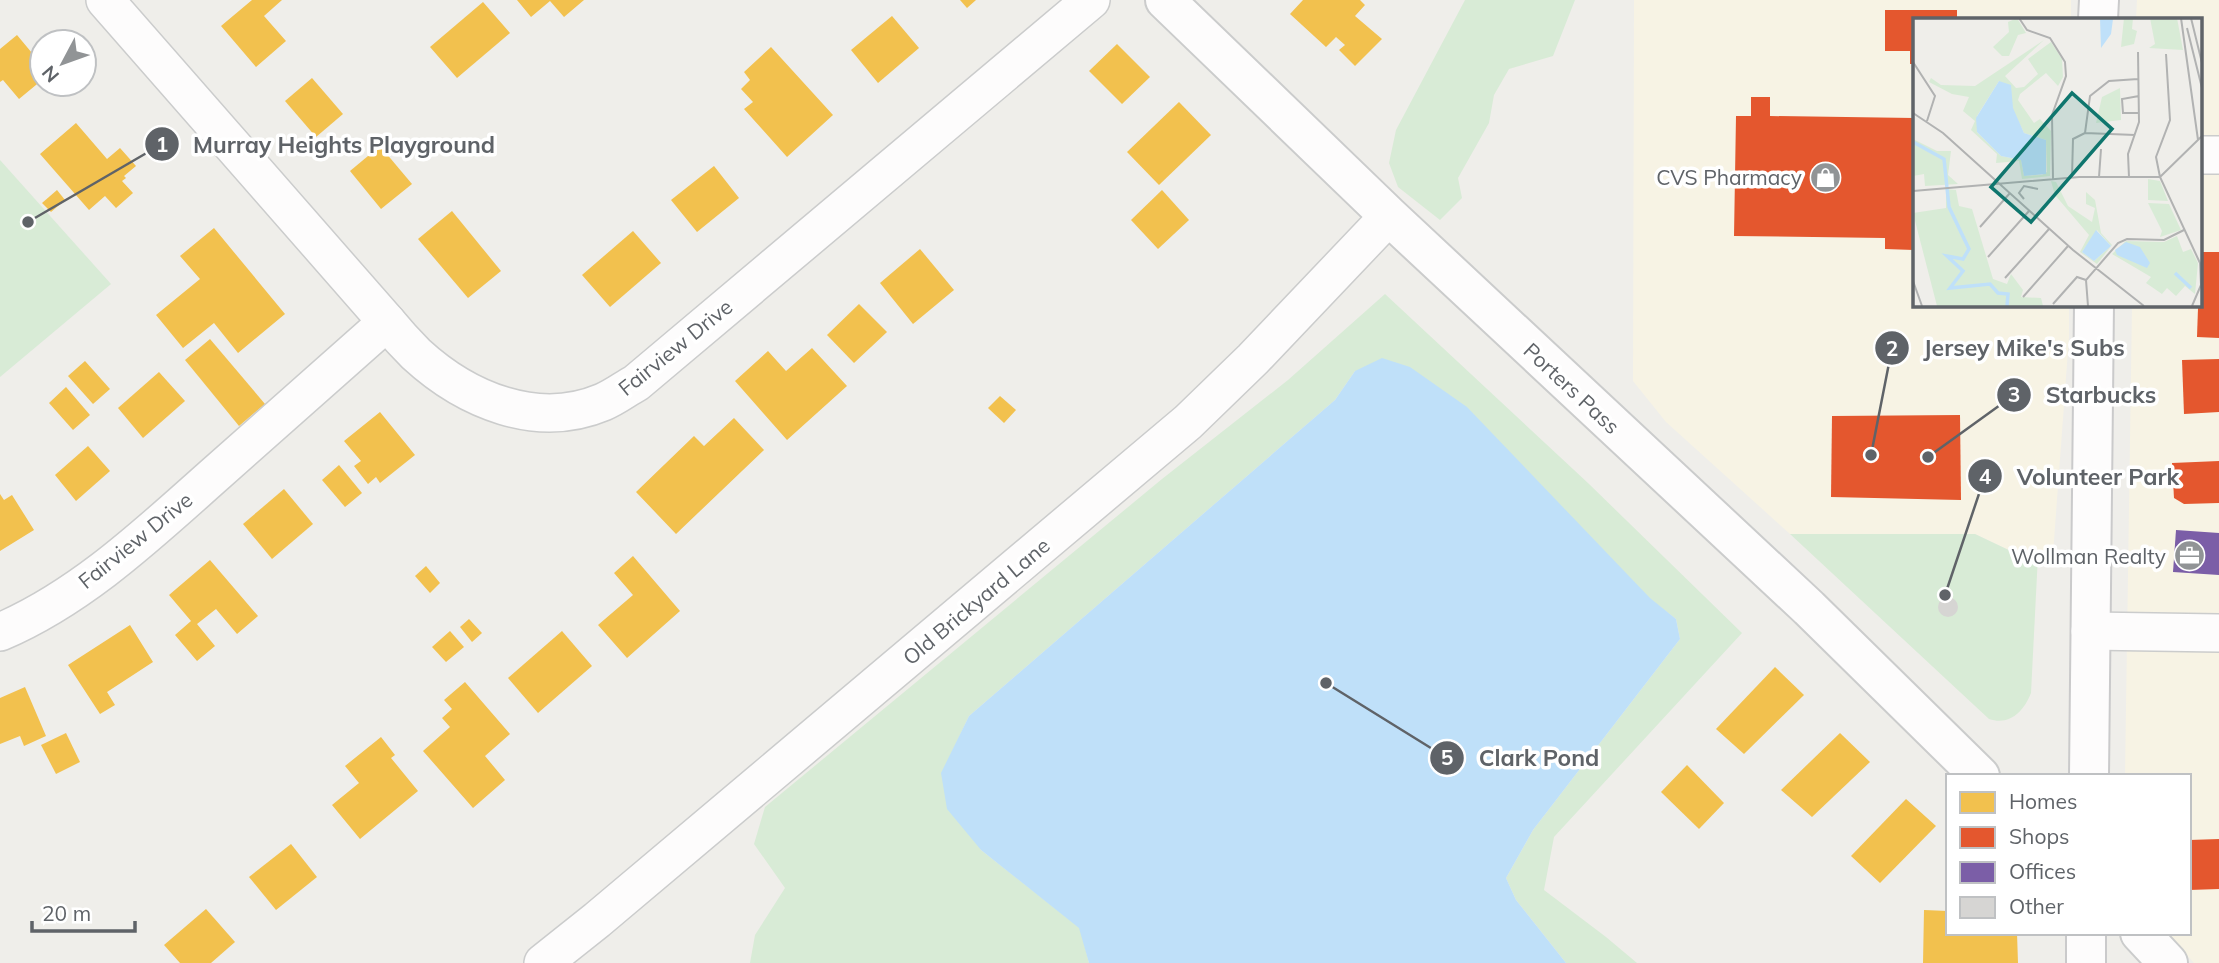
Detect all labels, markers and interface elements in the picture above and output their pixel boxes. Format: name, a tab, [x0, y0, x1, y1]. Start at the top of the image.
inset map	[1913, 18, 2202, 306]
north arrow	[28, 28, 98, 98]
text: N	[36, 61, 64, 87]
callout: Murray Heights Playground	[144, 122, 509, 166]
text: Murray Heights Playground	[193, 130, 495, 159]
text: 1	[156, 131, 168, 157]
shop icon: CVS Pharmacy	[1808, 160, 1842, 194]
place label: CVS Pharmacy	[1656, 164, 1802, 190]
street label: Fairview Drive	[613, 293, 737, 401]
callout: Jersey Mike's Subs	[1874, 326, 2139, 370]
text: Jersey Mike's Subs	[1923, 333, 2125, 362]
text: 2	[1886, 335, 1898, 361]
street label: Porters Pass	[1518, 337, 1626, 439]
callout: Starbucks	[1997, 373, 2170, 417]
text: Starbucks	[2046, 380, 2156, 409]
text: 3	[2008, 381, 2020, 407]
callout: Volunteer Park	[1968, 454, 2193, 498]
text: Volunteer Park	[2016, 462, 2180, 491]
text: 4	[1979, 463, 1992, 489]
street label: Fairview Drive	[73, 486, 197, 594]
street label: Old Brickyard Lane	[897, 532, 1055, 670]
office icon: Wollman Realty	[2172, 539, 2206, 573]
place label: Wollman Realty	[2011, 543, 2166, 569]
callout: Clark Pond	[1430, 736, 1613, 780]
text: Clark Pond	[1479, 743, 1599, 772]
text: 5	[1441, 744, 1453, 770]
legend	[1946, 774, 2191, 935]
text: Homes	[2009, 788, 2077, 814]
text: Shops	[2009, 823, 2069, 849]
text: Offices	[2009, 858, 2076, 884]
scale bar	[32, 890, 135, 934]
text: Other	[2009, 893, 2064, 919]
text: 20 m	[42, 900, 91, 926]

